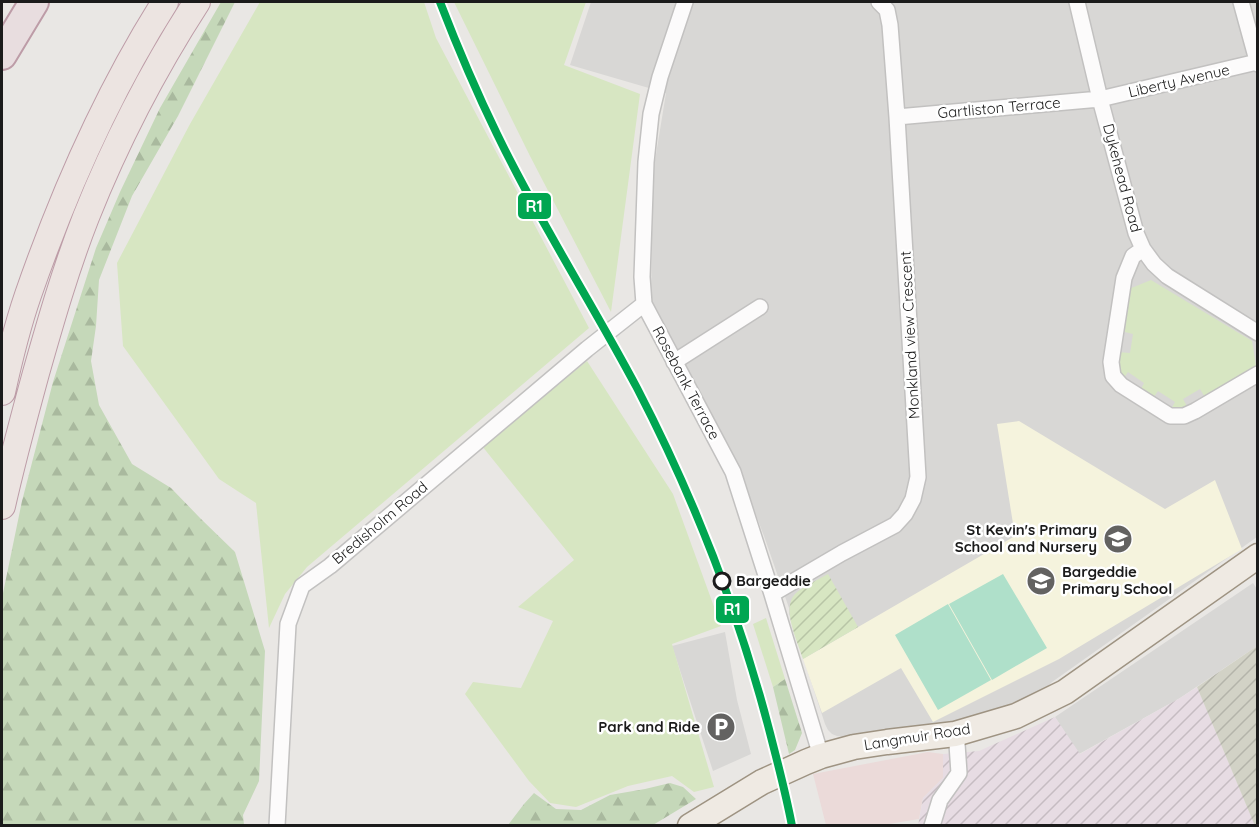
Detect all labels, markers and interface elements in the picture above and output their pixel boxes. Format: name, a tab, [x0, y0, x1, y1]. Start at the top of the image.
street label: Liberty Avenue	[1126, 60, 1231, 101]
street label: Gartliston Terrace	[937, 93, 1061, 122]
street label: Dykehead Road	[1099, 121, 1146, 234]
line badge: R1	[517, 192, 552, 220]
text: R1	[525, 196, 543, 216]
street label: Monkland view Crescent	[896, 251, 923, 420]
street label: Rosebank Terrace	[648, 323, 724, 443]
street label: Bredisholm Road	[328, 477, 431, 568]
place label: St Kevin's Primary School and Nursery	[955, 520, 1097, 556]
school or university icon: St Kevin's Primary School and Nursery	[1102, 523, 1134, 555]
place label: Bargeddie Primary School	[1062, 562, 1172, 598]
school or university icon: Bargeddie Primary School	[1025, 565, 1057, 597]
place label: Bargeddie	[736, 571, 811, 590]
marker: Bargeddie	[713, 572, 731, 590]
line badge: R1	[715, 595, 750, 624]
text: R1	[723, 599, 741, 619]
parking icon: Park and Ride	[705, 711, 737, 743]
place label: Park and Ride	[598, 717, 700, 736]
street label: Langmuir Road	[862, 719, 972, 754]

